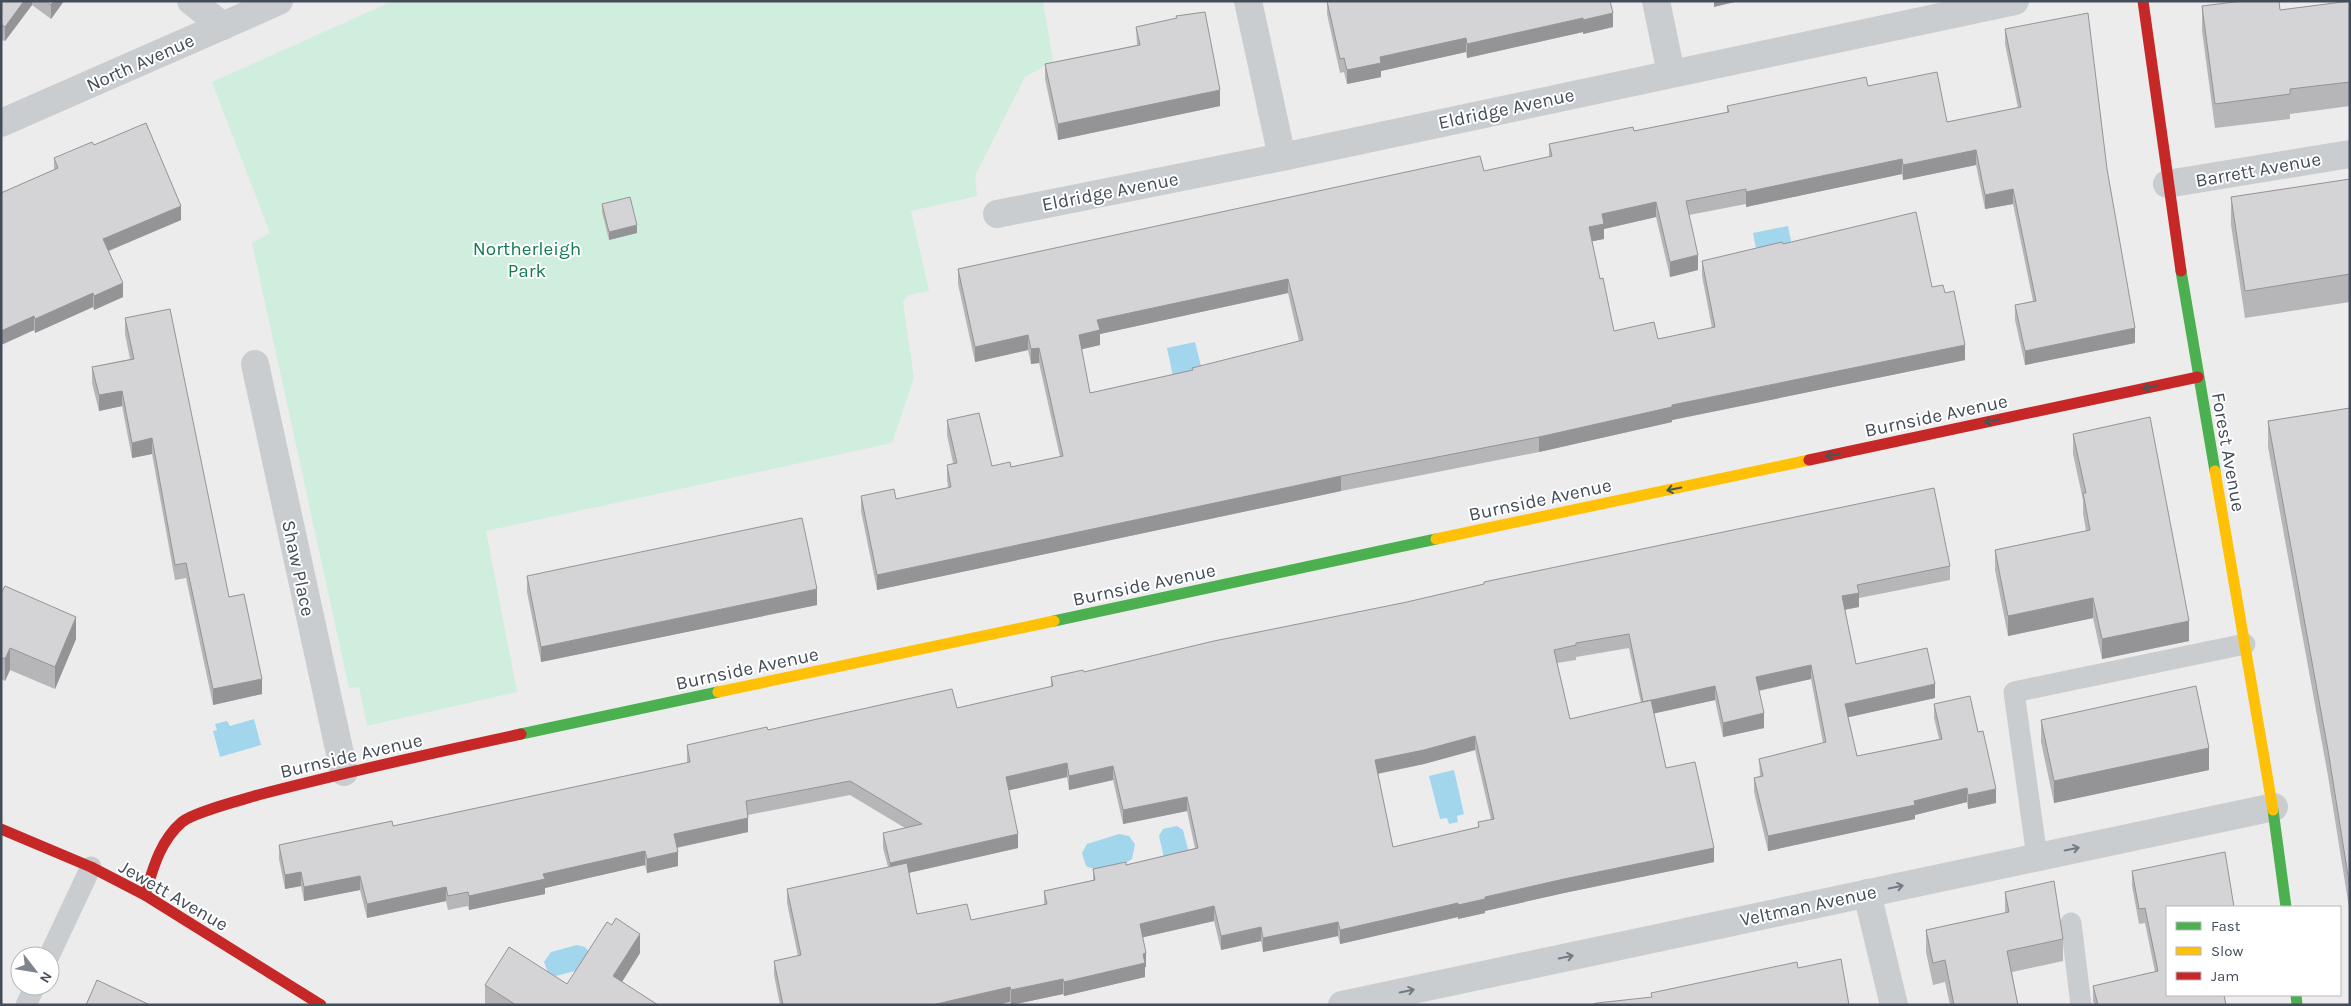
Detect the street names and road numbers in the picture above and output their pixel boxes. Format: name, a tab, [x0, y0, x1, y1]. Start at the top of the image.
street label: North Avenue	[83, 29, 198, 97]
street label: Eldridge Avenue	[1436, 84, 1576, 134]
street label: Barrett Avenue	[2194, 148, 2323, 192]
street label: Eldridge Avenue	[1040, 168, 1180, 216]
street label: Burnside Avenue	[1863, 390, 2010, 442]
street label: Forest Avenue	[2207, 391, 2249, 513]
street label: Burnside Avenue	[1467, 474, 1614, 526]
street label: Shaw Place	[277, 518, 319, 618]
street label: Burnside Avenue	[1071, 559, 1218, 611]
street label: Burnside Avenue	[674, 643, 821, 695]
street label: Burnside Avenue	[278, 729, 425, 783]
street label: Jewett Avenue	[115, 856, 232, 936]
street label: Veltman Avenue	[1738, 881, 1878, 931]

